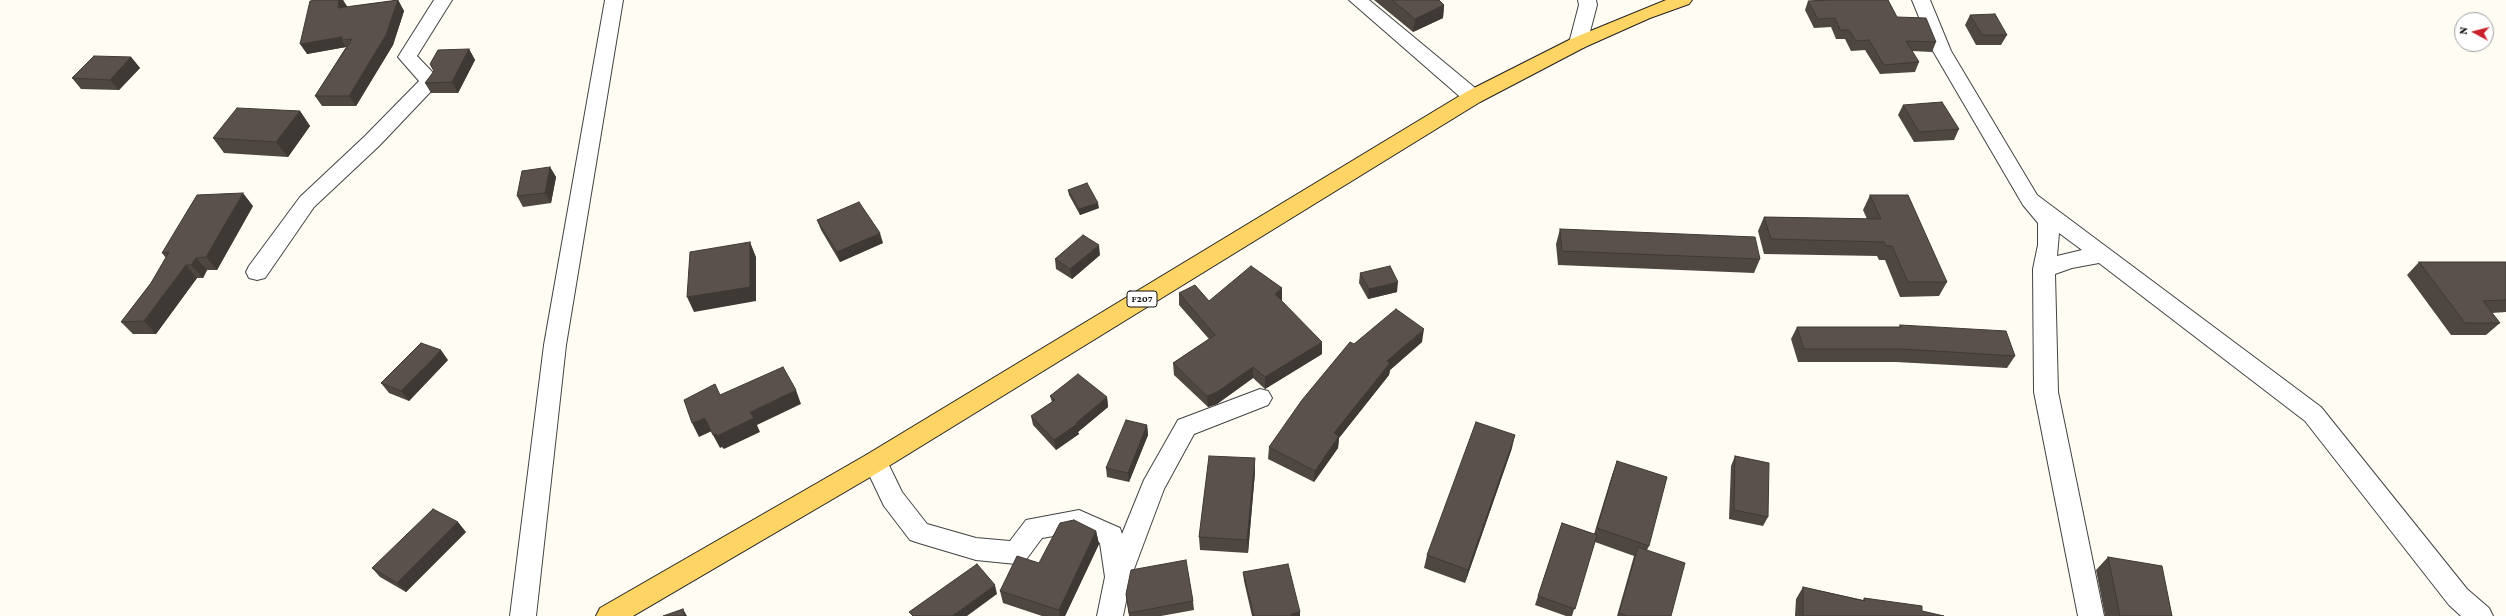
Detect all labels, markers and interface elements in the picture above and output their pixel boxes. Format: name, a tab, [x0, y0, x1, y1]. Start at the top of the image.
north arrow	[2454, 12, 2494, 52]
text: N	[2457, 26, 2469, 35]
road number: F207	[1127, 291, 1157, 307]

